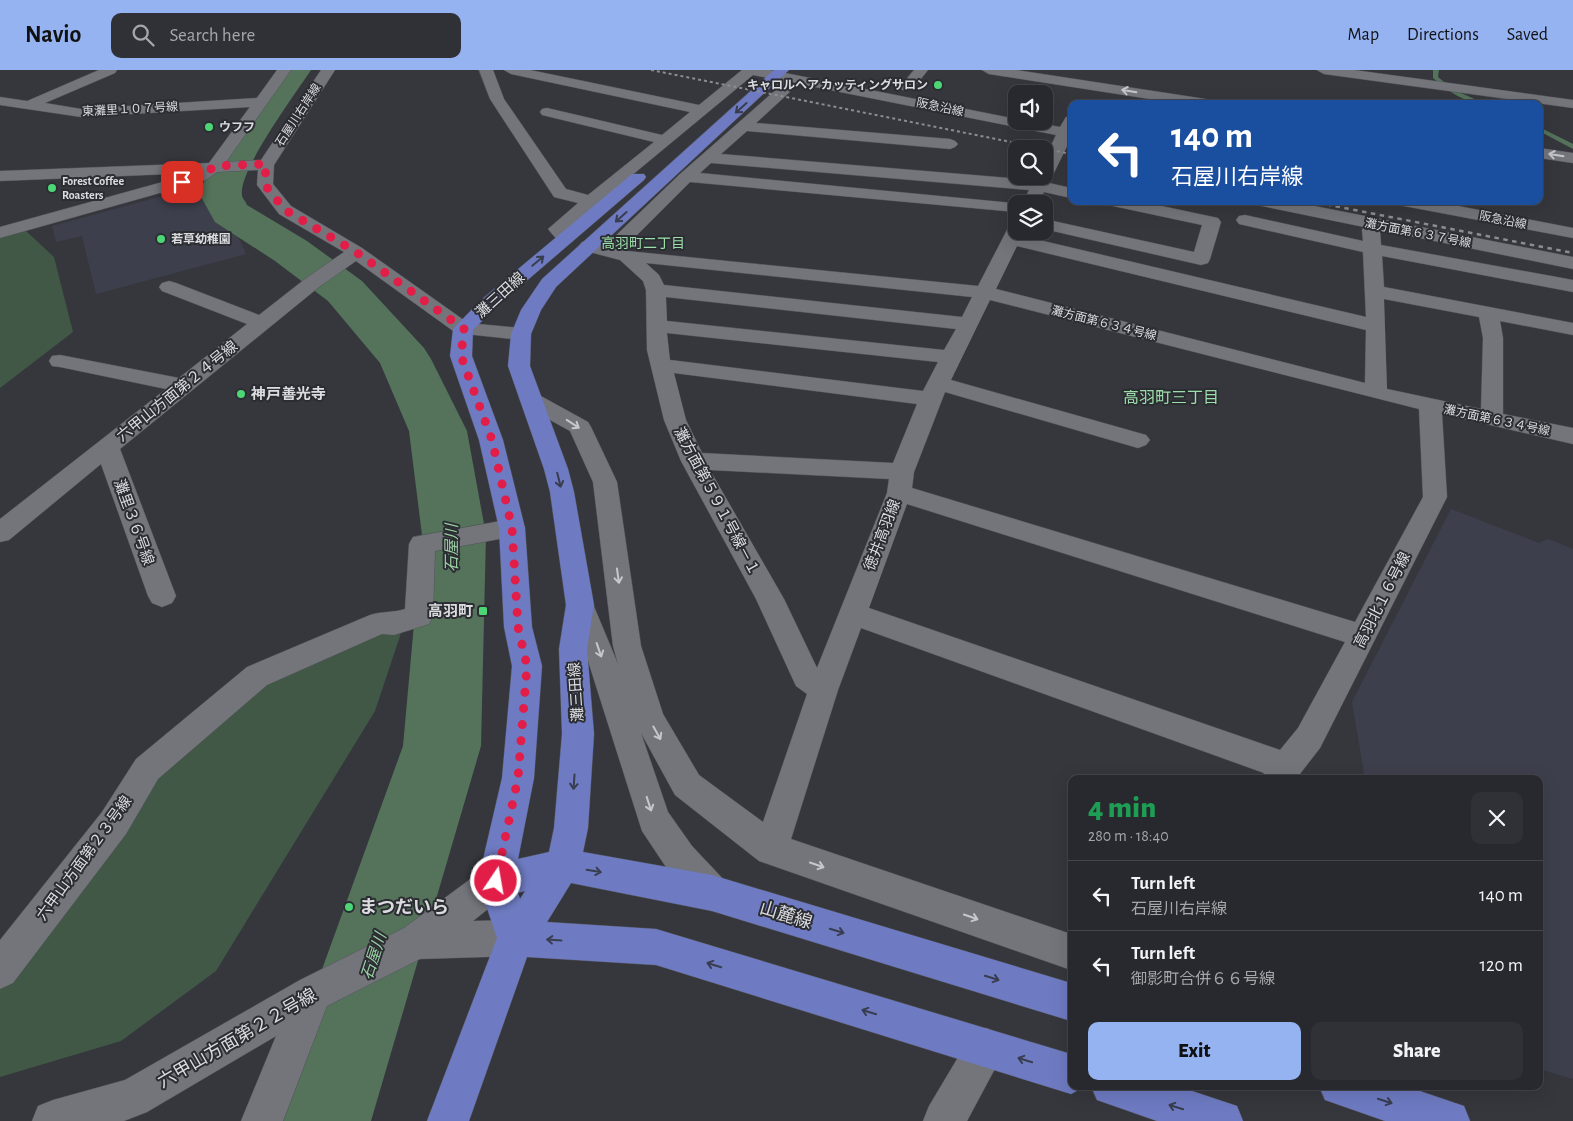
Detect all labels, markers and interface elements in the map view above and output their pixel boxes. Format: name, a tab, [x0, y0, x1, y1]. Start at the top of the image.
search box	[111, 13, 461, 58]
icon: search	[129, 21, 157, 49]
text: Navio	[25, 23, 81, 47]
text: Search here	[169, 26, 255, 45]
text: Map	[1348, 26, 1379, 44]
text: Directions	[1407, 26, 1479, 44]
text: Saved	[1507, 26, 1548, 44]
place label: キャロルヘア カッティングサロン	[747, 78, 928, 91]
marker: キャロルヘア カッティングサロン	[932, 79, 944, 91]
street label: 石屋川右岸線	[273, 81, 323, 148]
map controls	[1008, 85, 1053, 240]
button: sound	[1008, 85, 1053, 130]
one-way arrow	[1122, 86, 1138, 96]
street label: 阪急沿線	[915, 95, 965, 118]
street label: 東灘里１０７号線	[82, 99, 178, 118]
one-way arrow	[734, 102, 747, 114]
text: 140 m	[1171, 119, 1253, 154]
icon: left	[1088, 120, 1153, 185]
marker: ウフフ	[203, 121, 215, 133]
place label: ウフフ	[219, 121, 255, 133]
button: search	[1008, 140, 1053, 185]
one-way arrow	[1548, 150, 1564, 160]
pin	[161, 161, 203, 203]
text: 石屋川右岸線	[1171, 166, 1303, 188]
icon: arrive	[168, 168, 196, 196]
place label: Forest Coffee Roasters	[62, 175, 124, 201]
marker: Forest Coffee Roasters	[46, 182, 58, 194]
button: layers	[1008, 195, 1053, 240]
street label: 阪急沿線	[1478, 209, 1528, 230]
one-way arrow	[614, 211, 627, 223]
street label: 灘方面第６３７号線	[1364, 216, 1472, 249]
place label: 若草幼稚園	[171, 232, 231, 245]
marker: 若草幼稚園	[155, 233, 167, 245]
district label: 高羽町二丁目	[601, 236, 685, 251]
one-way arrow	[532, 255, 545, 267]
street label: 灘三田線	[472, 269, 528, 321]
street label: 灘方面第６３４号線	[1050, 303, 1158, 342]
street label: 六甲山方面第２４号線	[114, 338, 240, 444]
place label: 神戸善光寺	[250, 385, 326, 402]
marker: 神戸善光寺	[235, 388, 247, 400]
district label: 高羽町三丁目	[1123, 390, 1219, 406]
street label: 灘方面第６３４号線	[1443, 402, 1551, 437]
one-way arrow	[566, 419, 580, 429]
street label: 灘方面第５９１号線－１	[671, 424, 763, 578]
one-way arrow	[555, 472, 564, 488]
street label: 灘里３６号線	[111, 477, 157, 567]
street label: 徳井高羽線	[860, 497, 903, 573]
water label: 石屋川	[444, 522, 460, 572]
street label: 高羽北１６号線	[1350, 549, 1413, 650]
one-way arrow	[613, 568, 623, 584]
place label: 高羽町	[428, 603, 473, 619]
marker: 高羽町	[477, 605, 489, 617]
one-way arrow	[595, 642, 604, 657]
street label: 灘三田線	[566, 662, 586, 722]
one-way arrow	[652, 725, 662, 740]
one-way arrow	[570, 774, 579, 790]
button: close	[1471, 792, 1523, 844]
street label: 六甲山方面第２３号線	[33, 793, 135, 923]
text: 4 min	[1088, 793, 1156, 823]
one-way arrow	[645, 796, 654, 812]
text: 280 m · 18:40	[1088, 828, 1169, 844]
position arrow	[469, 854, 521, 906]
one-way arrow	[809, 861, 824, 870]
one-way arrow	[586, 866, 602, 876]
text: Turn left	[1131, 874, 1195, 893]
icon: left	[1088, 882, 1116, 910]
text: 140 m	[1479, 886, 1523, 905]
place label: まつだいら	[359, 898, 449, 917]
street label: 山麓線	[757, 898, 815, 932]
marker: まつだいら	[343, 901, 355, 913]
text: 石屋川右岸線	[1131, 901, 1227, 917]
one-way arrow	[963, 913, 979, 923]
one-way arrow	[828, 926, 844, 936]
water label: 石屋川	[359, 929, 390, 982]
one-way arrow	[546, 936, 562, 945]
text: Turn left	[1131, 944, 1195, 963]
icon: left	[1088, 952, 1116, 980]
text: 120 m	[1479, 956, 1523, 975]
one-way arrow	[706, 959, 722, 969]
text: 御影町合併６６号線	[1131, 971, 1275, 987]
one-way arrow	[984, 973, 1000, 983]
street label: 六甲山方面第２２号線	[154, 984, 320, 1092]
one-way arrow	[862, 1007, 878, 1016]
button: Exit	[1088, 1022, 1301, 1080]
button: Share	[1311, 1022, 1523, 1080]
one-way arrow	[1017, 1054, 1033, 1064]
one-way arrow	[1377, 1097, 1393, 1106]
one-way arrow	[1168, 1101, 1184, 1111]

